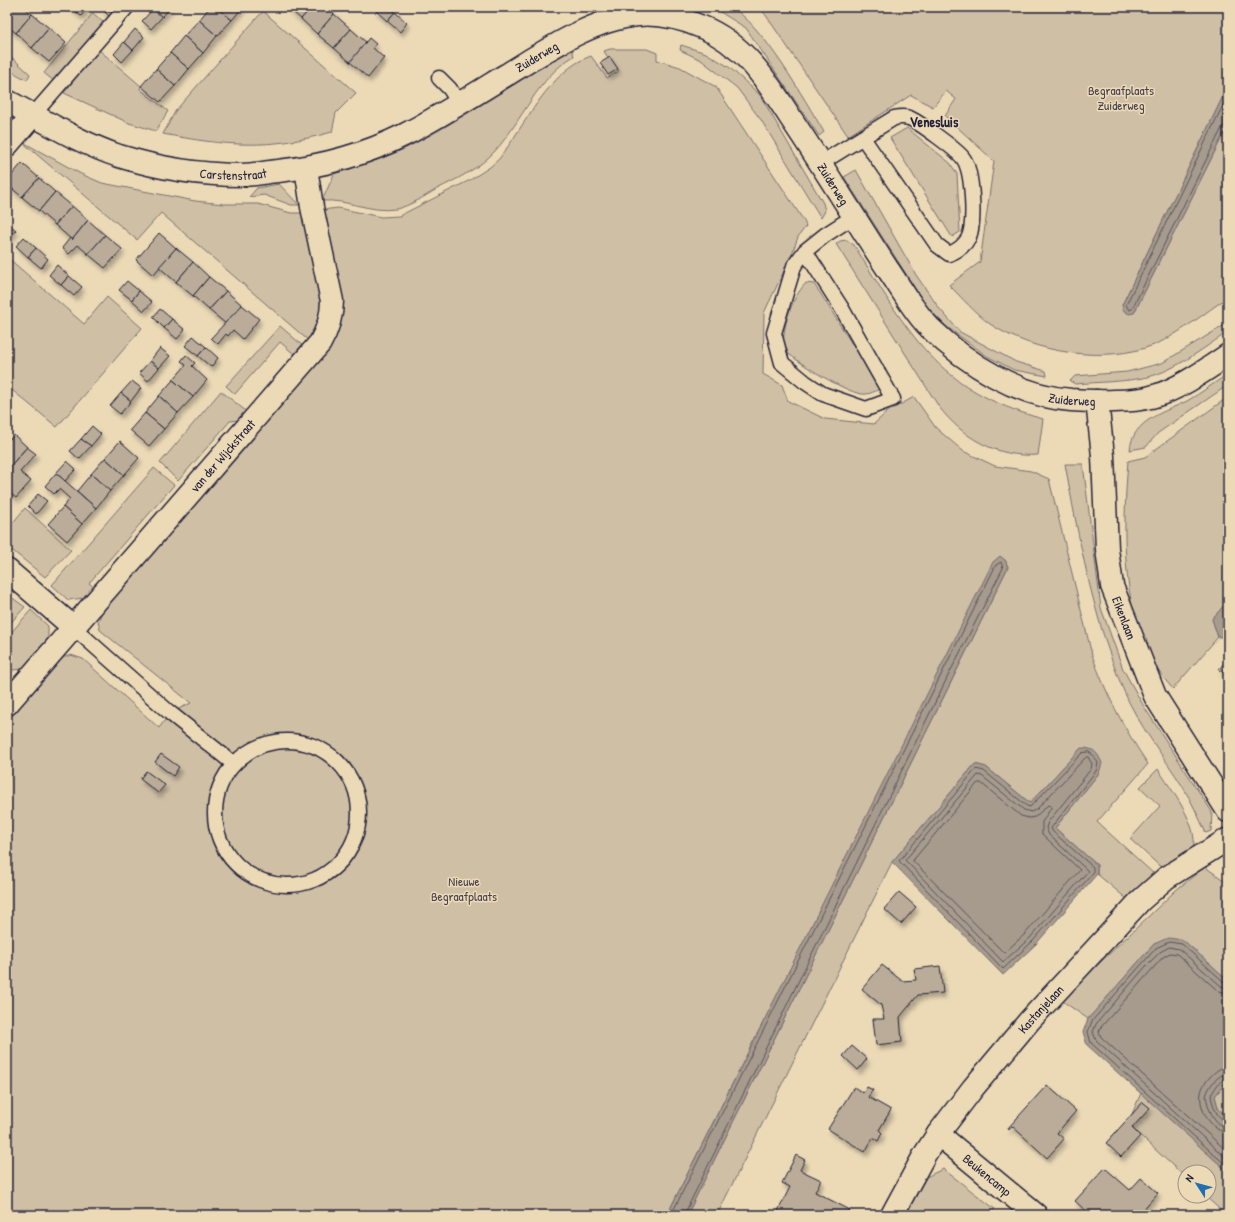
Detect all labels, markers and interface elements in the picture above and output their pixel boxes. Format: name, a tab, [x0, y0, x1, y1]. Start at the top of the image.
street label: Zuiderweg	[512, 37, 561, 76]
park label: Begraafplaats Zuiderweg	[1088, 81, 1154, 114]
district label: Venesluis	[910, 112, 959, 131]
street label: Zuiderweg	[813, 159, 854, 209]
street label: Carstenstraat	[199, 163, 268, 184]
street label: Zuiderweg	[1047, 388, 1096, 410]
street label: van der Wijckstraat	[186, 415, 260, 496]
street label: Eikenlaan	[1108, 594, 1141, 642]
park label: Nieuwe Begraafplaats	[431, 872, 497, 905]
street label: Kastanjelaan	[1014, 980, 1067, 1037]
street label: Beukencamp	[959, 1149, 1016, 1200]
north arrow	[1177, 1164, 1217, 1204]
text: N	[1182, 1172, 1196, 1185]

